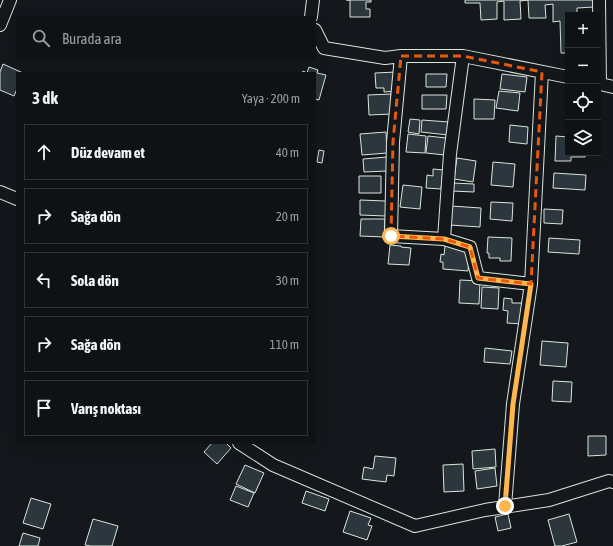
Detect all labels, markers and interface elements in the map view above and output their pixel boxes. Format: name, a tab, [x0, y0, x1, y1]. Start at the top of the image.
map controls	[565, 12, 601, 156]
button: +	[565, 12, 601, 48]
search box	[16, 16, 316, 60]
icon: search	[30, 27, 52, 49]
text: Burada ara	[62, 30, 122, 47]
button: −	[565, 48, 601, 84]
button: locate	[565, 84, 601, 120]
text: 3 dk	[32, 88, 58, 108]
text: Yaya · 200 m	[242, 91, 300, 106]
button: layers	[565, 120, 601, 156]
icon: ahead	[33, 141, 55, 163]
text: Düz devam et	[71, 144, 145, 161]
text: 40 m	[276, 145, 299, 160]
icon: right	[33, 205, 55, 227]
text: Sağa dön	[71, 208, 121, 225]
text: 20 m	[276, 209, 299, 224]
route start	[382, 227, 400, 245]
icon: left	[33, 269, 55, 291]
text: Sola dön	[71, 272, 119, 289]
text: 30 m	[276, 273, 299, 288]
icon: right	[33, 333, 55, 355]
text: Sağa dön	[71, 336, 121, 353]
text: 110 m	[270, 337, 299, 352]
icon: arrive	[33, 397, 55, 419]
text: Varış noktası	[71, 400, 141, 417]
route end	[496, 497, 514, 515]

